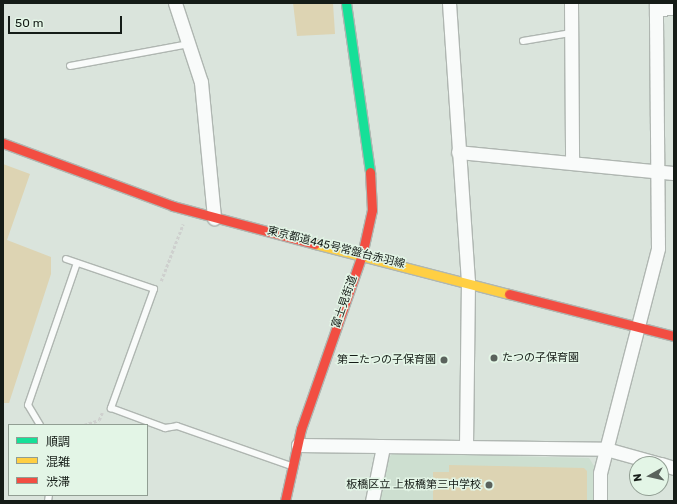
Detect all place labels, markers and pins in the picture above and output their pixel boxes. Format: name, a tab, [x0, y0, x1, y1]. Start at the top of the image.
place label: たつの子保育園	[502, 351, 579, 365]
place label: 第二たつの子保育園	[337, 353, 436, 367]
marker: たつの子保育園	[489, 353, 499, 363]
marker: 第二たつの子保育園	[439, 355, 449, 365]
place label: 板橋区立 上板橋第三中学校	[346, 478, 481, 492]
marker: 板橋区立 上板橋第三中学校	[484, 480, 494, 490]

